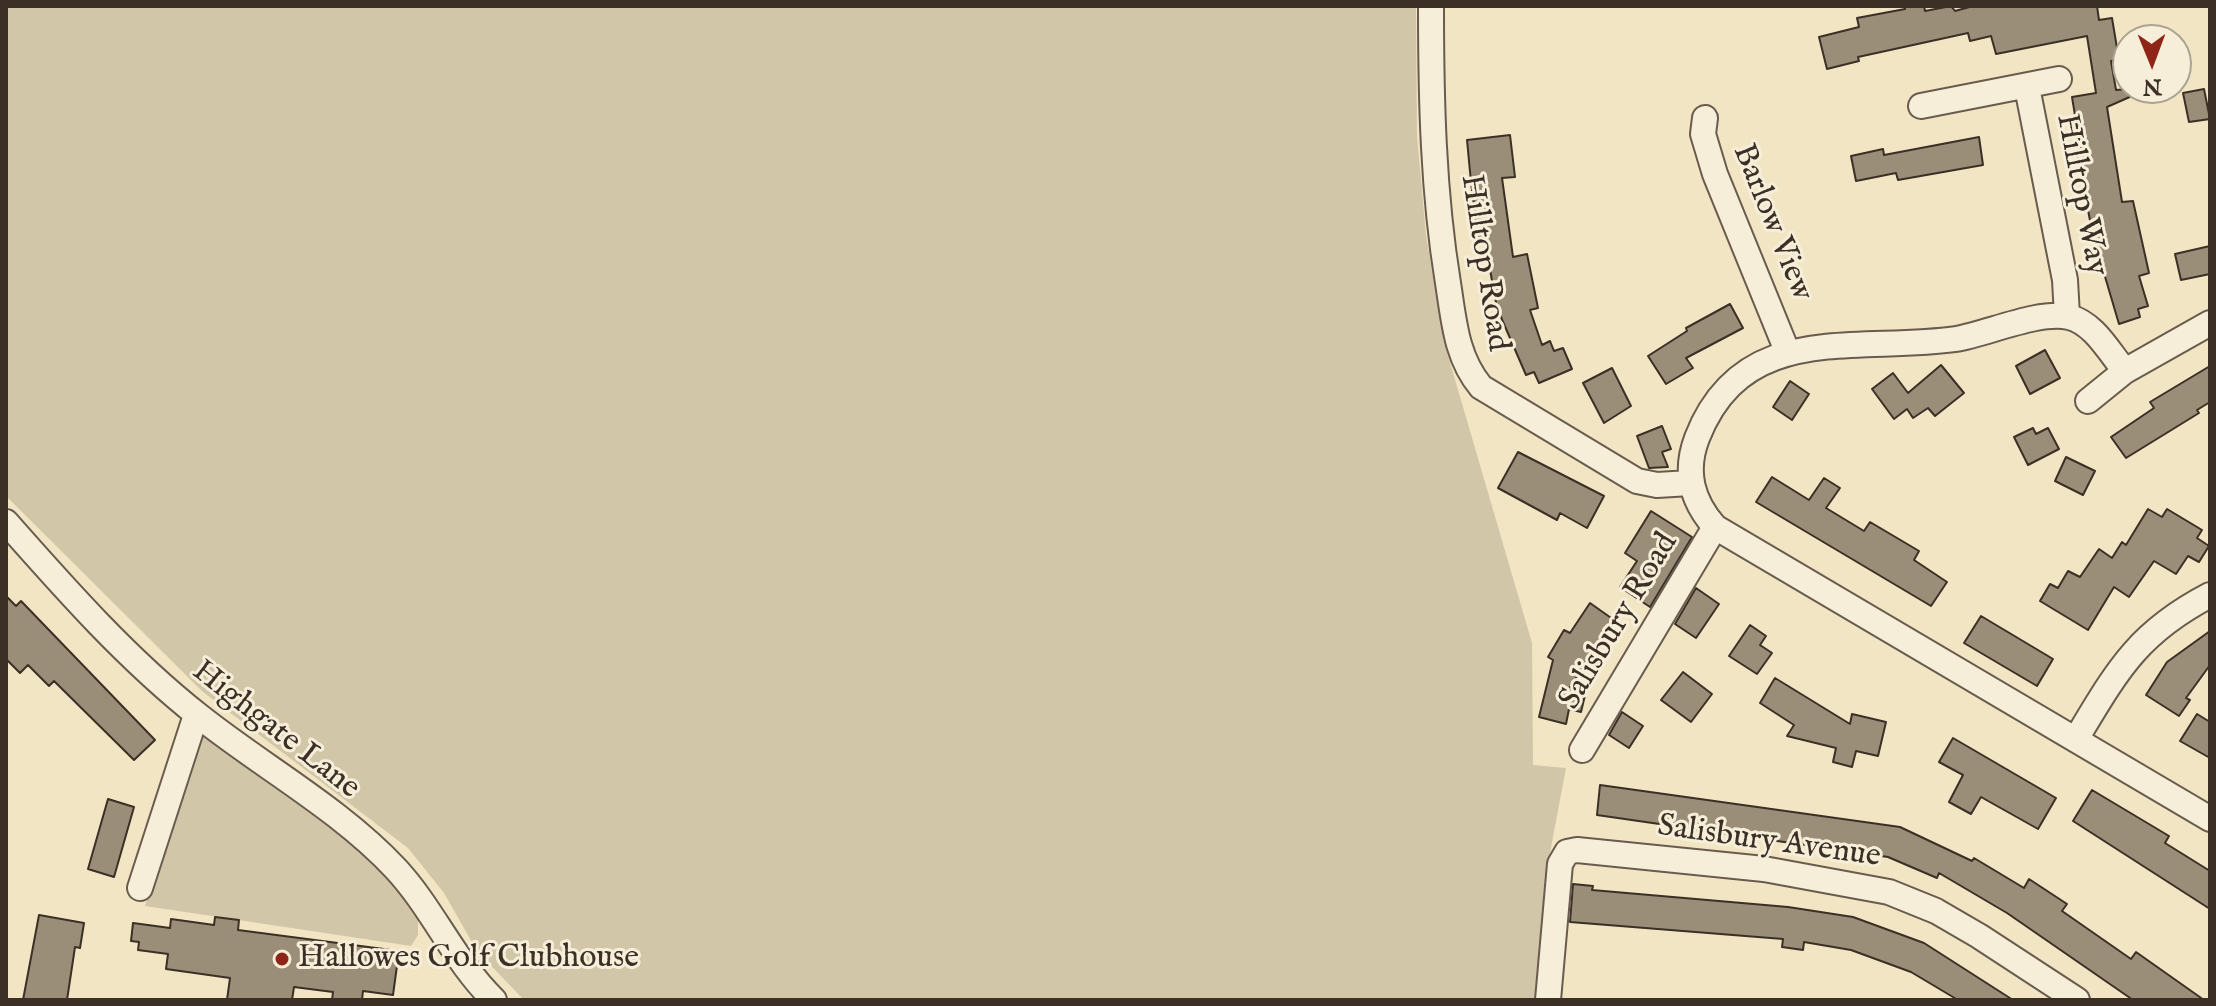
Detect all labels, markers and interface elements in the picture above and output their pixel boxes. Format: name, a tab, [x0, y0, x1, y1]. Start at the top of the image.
north arrow	[2112, 24, 2192, 104]
text: N	[2143, 72, 2162, 100]
street label: Hilltop Way	[2046, 111, 2114, 279]
street label: Barlow View	[1722, 139, 1820, 307]
street label: Hilltop Road	[1450, 172, 1516, 354]
street label: Salisbury Road	[1552, 527, 1688, 717]
street label: Highgate Lane	[183, 654, 367, 808]
street label: Salisbury Avenue	[1655, 808, 1883, 878]
place label: Hallowes Golf Clubhouse	[298, 940, 639, 978]
marker: Hallowes Golf Clubhouse	[273, 950, 291, 968]

